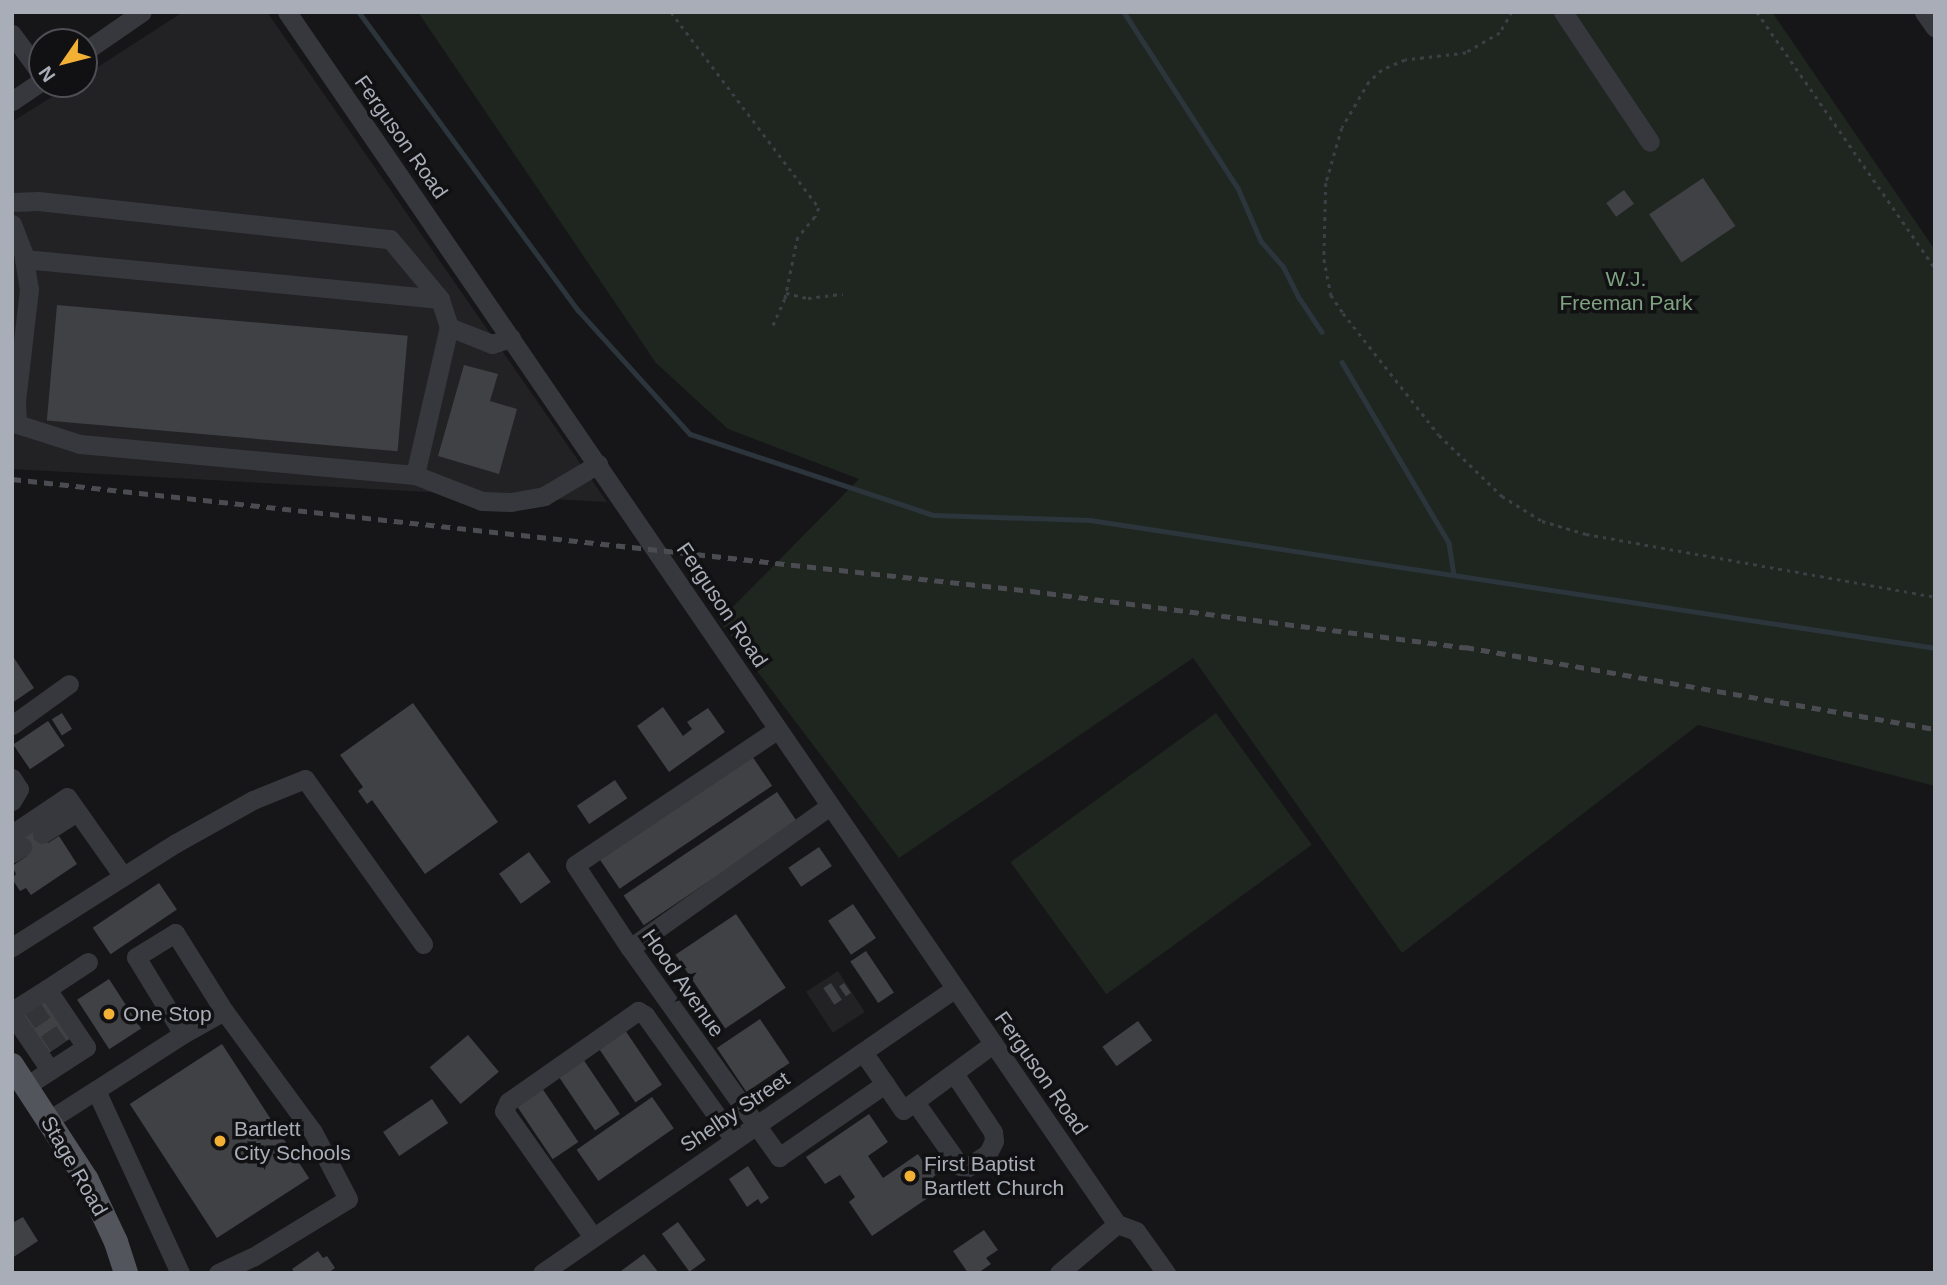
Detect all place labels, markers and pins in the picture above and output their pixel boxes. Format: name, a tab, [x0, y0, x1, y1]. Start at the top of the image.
place label: One Stop	[123, 1001, 212, 1027]
marker: One Stop	[101, 1006, 117, 1022]
place label: Bartlett City Schools	[234, 1116, 351, 1166]
marker: Bartlett City Schools	[212, 1133, 228, 1149]
place label: First Baptist Bartlett Church	[924, 1151, 1064, 1201]
marker: First Baptist Bartlett Church	[902, 1168, 918, 1184]

